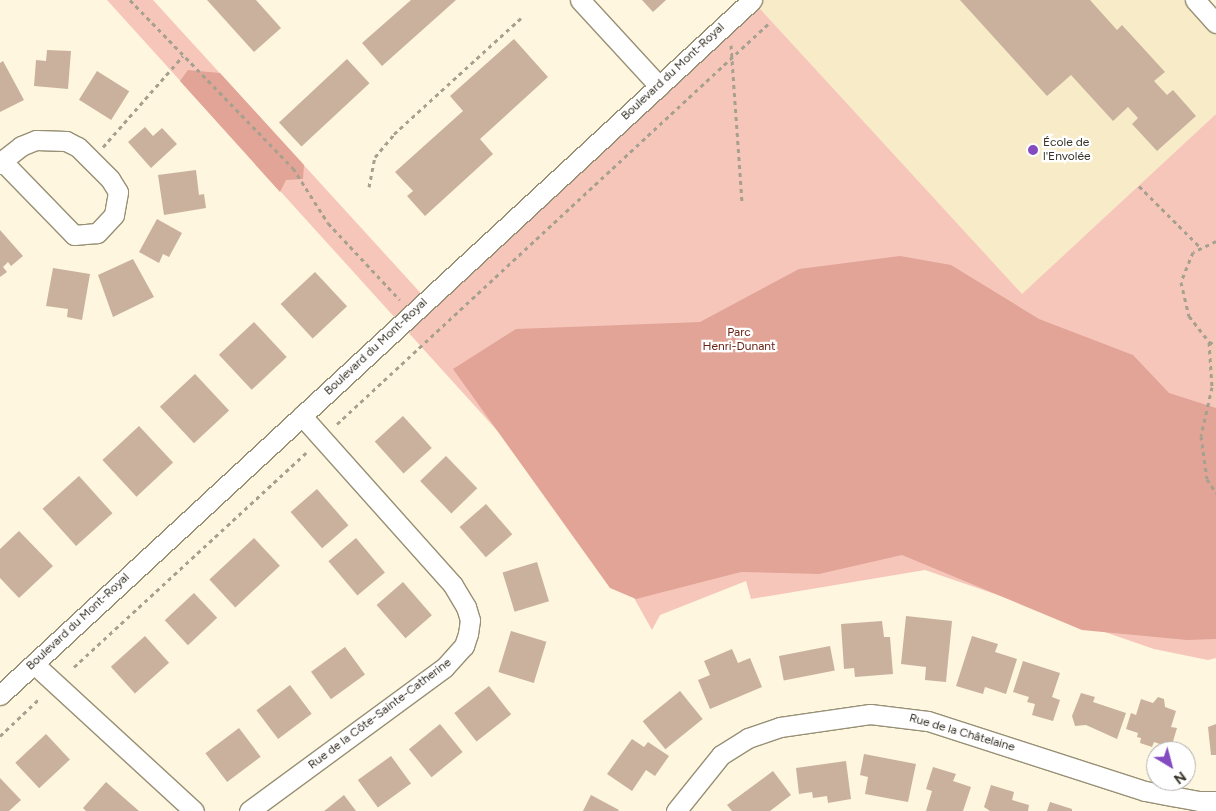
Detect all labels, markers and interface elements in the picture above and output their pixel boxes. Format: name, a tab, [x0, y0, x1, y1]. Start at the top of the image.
street label: Boulevard du Mont-Royal	[619, 21, 727, 123]
place label: École de l'Envolée	[1043, 136, 1091, 164]
marker: École de l'Envolée	[1027, 144, 1039, 156]
street label: Boulevard du Mont-Royal	[322, 296, 430, 398]
park label: Parc Henri-Dunant	[702, 326, 776, 354]
street label: Boulevard du Mont-Royal	[24, 571, 132, 673]
street label: Rue de la Côte-Sainte-Catherine	[306, 655, 454, 773]
street label: Rue de la Châtelaine	[907, 711, 1017, 755]
north arrow	[1146, 741, 1196, 791]
text: N	[1170, 768, 1189, 788]

